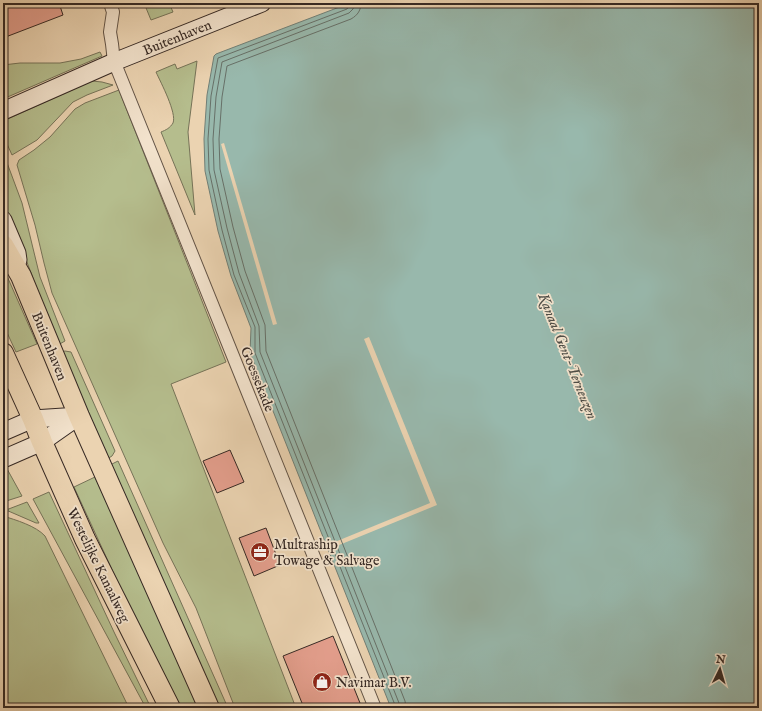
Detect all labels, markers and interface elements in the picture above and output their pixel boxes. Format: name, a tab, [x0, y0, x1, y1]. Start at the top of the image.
street label: Buitenhaven	[140, 16, 215, 60]
water label: Kanaal Gent-Terneuzen	[533, 289, 602, 422]
street label: Buitenhaven	[27, 309, 71, 384]
street label: Goessekade	[236, 344, 279, 415]
street label: Westelijke Kanaalweg	[63, 505, 134, 626]
place label: Multraship Towage & Salvage	[274, 536, 380, 570]
office icon: Multraship Towage & Salvage	[249, 541, 271, 563]
north arrow	[700, 649, 740, 689]
text: N	[714, 653, 727, 667]
shop icon: Navimar B.V.	[311, 671, 333, 693]
place label: Navimar B.V.	[336, 674, 412, 692]

